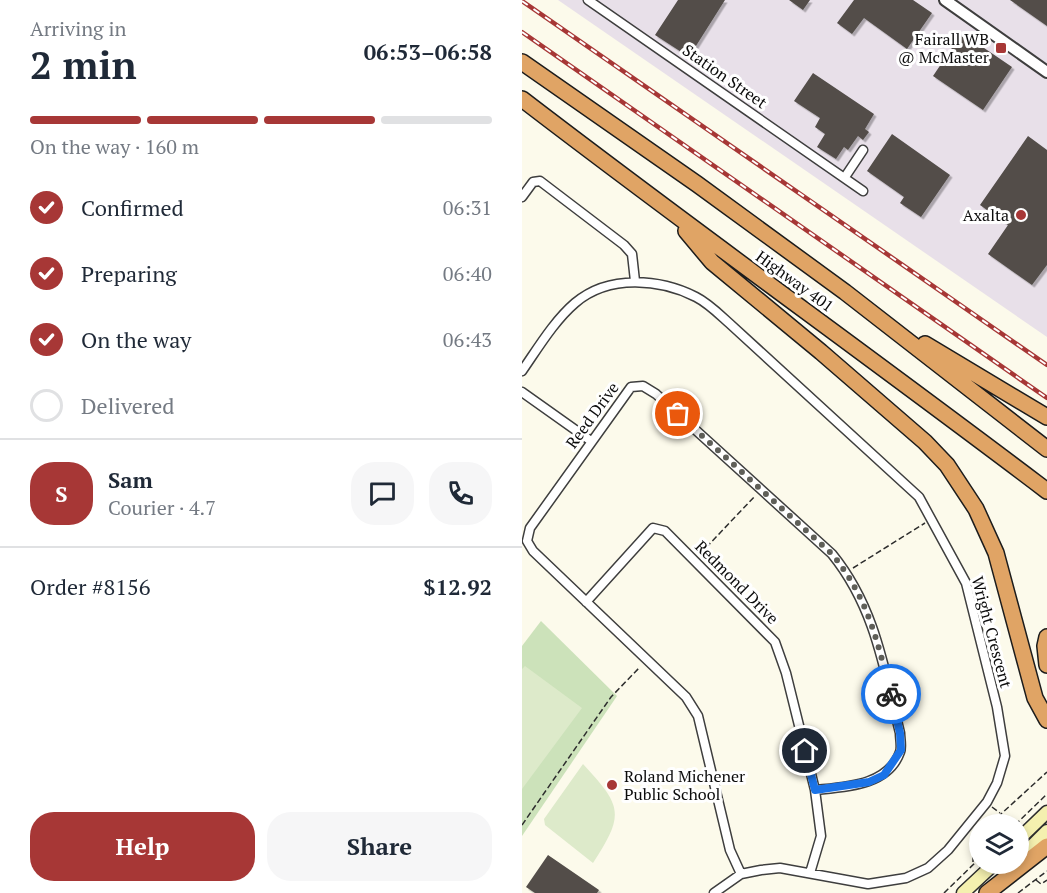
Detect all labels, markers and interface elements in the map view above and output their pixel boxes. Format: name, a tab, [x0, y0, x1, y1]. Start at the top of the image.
text: Arriving in	[30, 15, 126, 42]
place label: Fairall WB @ McMaster	[898, 28, 990, 68]
text: 06:53–06:58	[364, 37, 492, 66]
text: 2 min	[30, 38, 137, 90]
street label: Station Street	[678, 39, 772, 113]
marker: Fairall WB @ McMaster	[994, 41, 1008, 55]
text: On the way · 160 m	[30, 133, 199, 160]
icon: check	[30, 191, 63, 224]
text: Confirmed	[81, 193, 184, 222]
text: 06:31	[443, 194, 492, 221]
place label: Axalta	[963, 204, 1009, 226]
marker: Axalta	[1014, 208, 1028, 222]
street label: Highway 401	[751, 245, 839, 317]
icon: check	[30, 257, 63, 290]
text: Preparing	[81, 259, 177, 288]
text: 06:40	[443, 260, 492, 287]
icon: check	[30, 323, 63, 356]
text: On the way	[81, 325, 191, 354]
text: 06:43	[443, 326, 492, 353]
street label: Reed Drive	[560, 377, 624, 453]
pin	[652, 388, 703, 439]
text: Delivered	[81, 391, 174, 420]
icon: bag	[661, 397, 694, 430]
button: chat	[351, 462, 414, 525]
button: phone	[429, 462, 492, 525]
text: Sam	[108, 465, 153, 494]
text: S	[55, 479, 68, 508]
text: Courier · 4.7	[108, 494, 216, 521]
street label: Redmond Drive	[690, 535, 784, 629]
text: Order #8156	[30, 572, 150, 601]
text: $12.92	[423, 572, 492, 601]
street label: Wright Crescent	[967, 574, 1017, 690]
courier	[861, 664, 921, 724]
icon: bike	[875, 678, 908, 711]
pin	[779, 725, 830, 776]
icon: home	[788, 734, 821, 767]
place label: Roland Michener Public School	[624, 765, 746, 805]
marker: Roland Michener Public School	[605, 778, 619, 792]
button: Help	[30, 812, 255, 881]
button: Share	[267, 812, 492, 881]
map controls	[969, 814, 1029, 874]
button: layers	[969, 814, 1029, 874]

